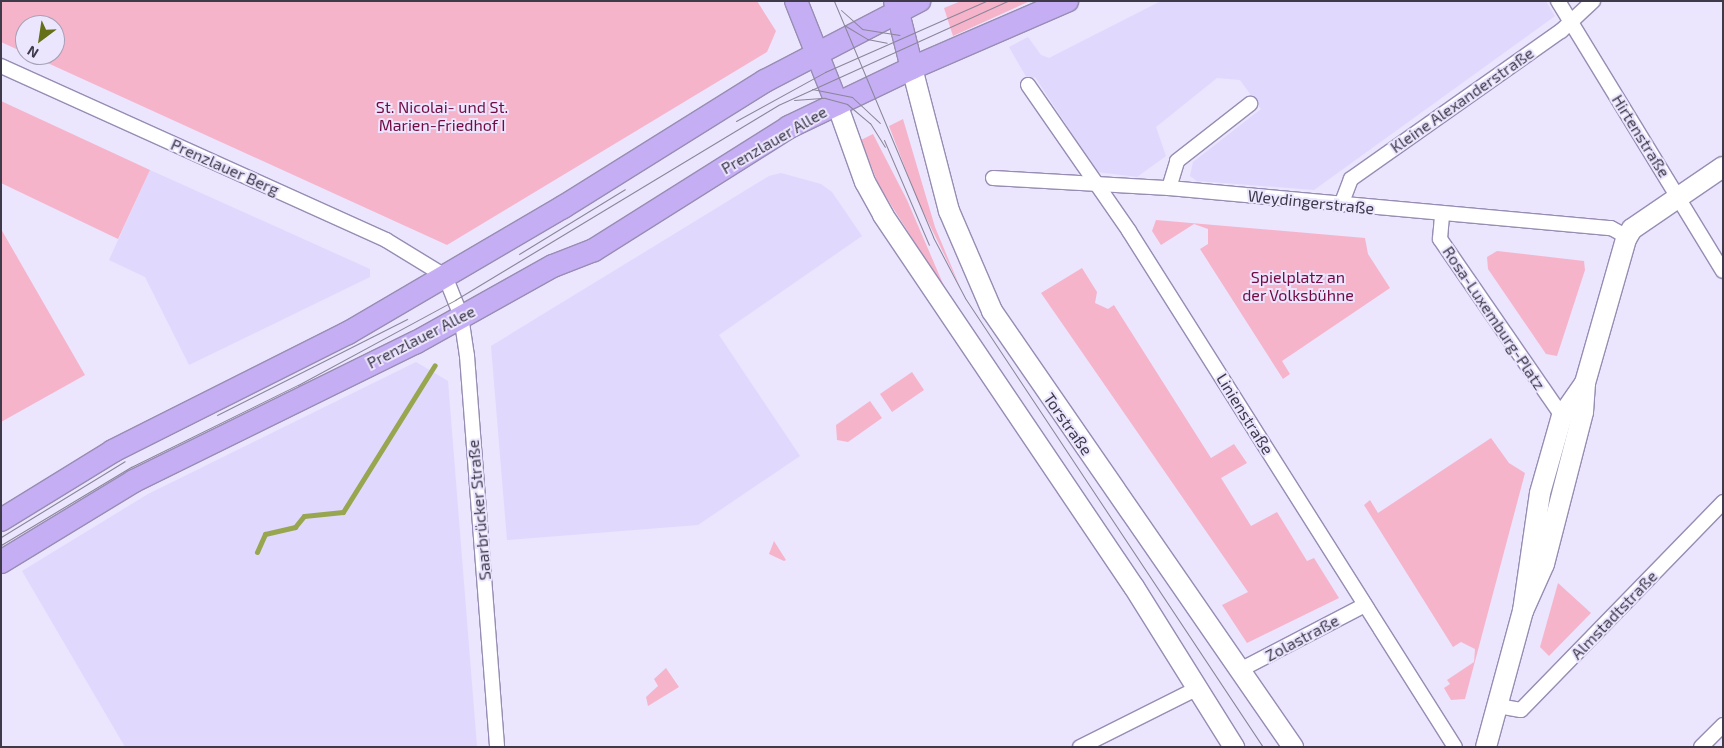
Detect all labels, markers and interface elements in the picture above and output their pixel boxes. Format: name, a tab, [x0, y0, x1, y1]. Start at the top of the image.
north arrow	[15, 15, 65, 65]
text: N	[24, 43, 41, 62]
street label: Kleine Alexanderstraße	[1386, 43, 1538, 157]
street label: Hirtenstraße	[1608, 91, 1674, 181]
park label: St. Nicolai- und St. Marien-Friedhof I	[376, 97, 508, 135]
street label: Prenzlauer Allee	[717, 102, 831, 178]
street label: Prenzlauer Berg	[168, 134, 282, 200]
street label: Weydingerstraße	[1247, 186, 1375, 218]
street label: Rosa-Luxemburg-Platz	[1439, 243, 1549, 393]
park label: Spielplatz an der Volksbühne	[1242, 267, 1354, 305]
street label: Prenzlauer Allee	[363, 301, 479, 373]
street label: Linienstraße	[1212, 370, 1278, 458]
street label: Torstraße	[1040, 389, 1096, 459]
street label: Saarbrücker Straße	[463, 439, 495, 581]
street label: Almstadtstraße	[1567, 567, 1661, 663]
street label: Zolastraße	[1262, 611, 1342, 665]

